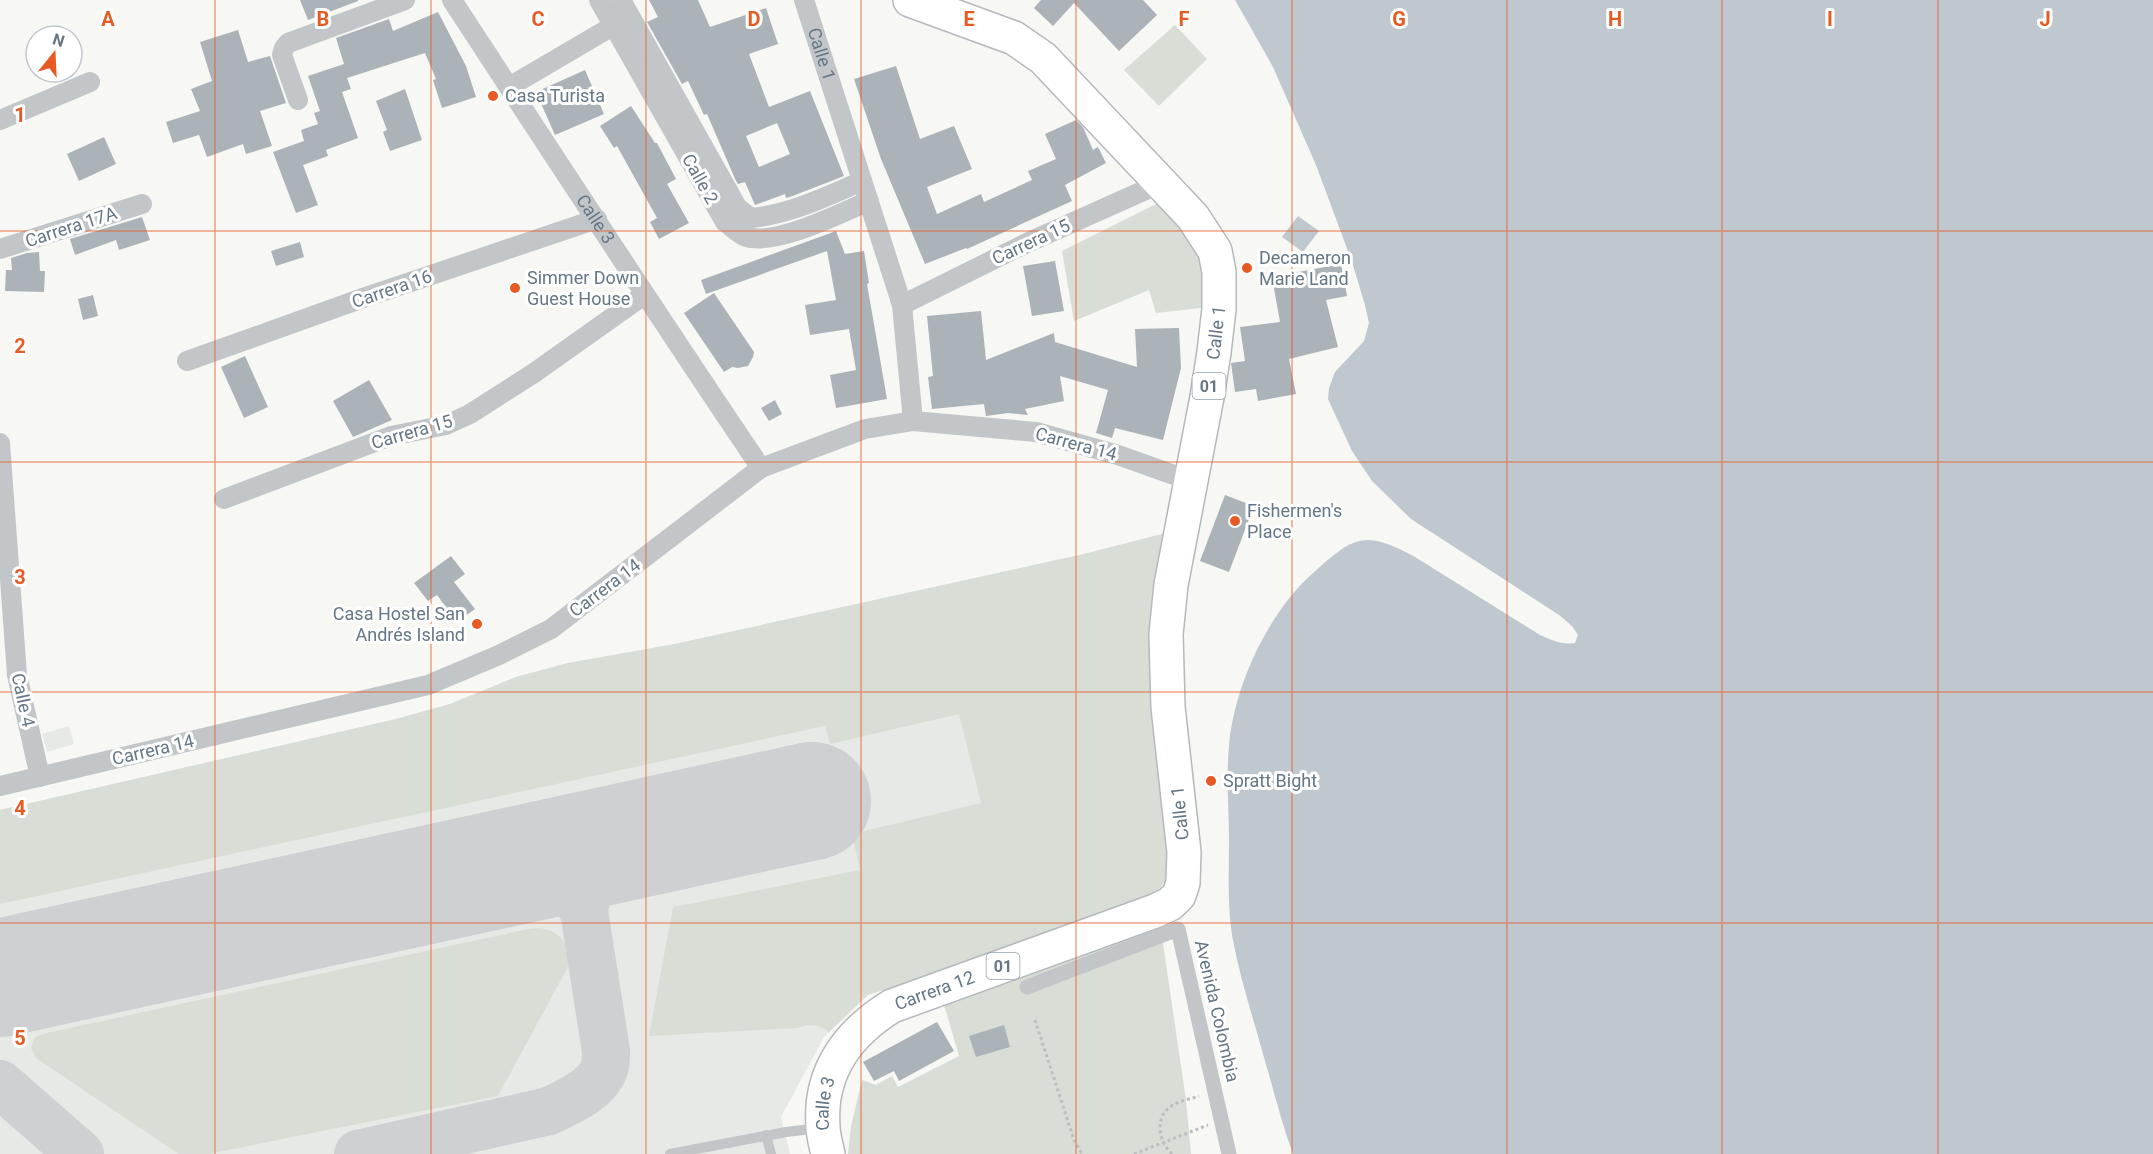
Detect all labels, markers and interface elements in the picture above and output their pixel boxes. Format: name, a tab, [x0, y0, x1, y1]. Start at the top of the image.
text: A	[101, 7, 115, 31]
text: B	[317, 7, 329, 31]
text: C	[531, 7, 545, 31]
text: D	[748, 7, 761, 31]
text: E	[963, 7, 975, 31]
text: F	[1179, 7, 1190, 31]
text: G	[1392, 7, 1406, 31]
text: H	[1608, 7, 1622, 31]
text: I	[1827, 7, 1833, 31]
text: J	[2039, 7, 2051, 31]
north arrow	[24, 24, 84, 84]
street label: Calle 1	[804, 25, 840, 83]
text: N	[50, 29, 67, 51]
place label: Casa Turista	[505, 85, 605, 106]
marker: Casa Turista	[486, 89, 500, 103]
text: 1	[14, 103, 26, 127]
street label: Calle 2	[678, 150, 723, 208]
street label: Calle 3	[572, 190, 620, 247]
street label: Carrera 17A	[22, 202, 120, 251]
street label: Carrera 15	[989, 214, 1073, 269]
place label: Decameron Marie Land	[1259, 247, 1351, 289]
marker: Decameron Marie Land	[1240, 261, 1254, 275]
street label: Carrera 16	[349, 265, 435, 312]
place label: Simmer Down Guest House	[527, 267, 639, 309]
marker: Simmer Down Guest House	[508, 281, 522, 295]
street label: Calle 1	[1202, 304, 1229, 361]
text: 2	[14, 334, 26, 358]
road number: 01	[1192, 373, 1226, 399]
street label: Carrera 15	[369, 410, 455, 453]
street label: Carrera 14	[1033, 423, 1119, 464]
place label: Fishermen's Place	[1247, 500, 1342, 542]
marker: Fishermen's Place	[1228, 514, 1242, 528]
street label: Carrera 14	[565, 554, 644, 621]
text: 3	[14, 565, 26, 589]
place label: Casa Hostel San Andrés Island	[333, 603, 465, 645]
marker: Casa Hostel San Andrés Island	[470, 617, 484, 631]
street label: Calle 4	[8, 671, 39, 729]
street label: Carrera 14	[110, 730, 196, 769]
place label: Spratt Bight	[1223, 770, 1317, 791]
marker: Spratt Bight	[1204, 774, 1218, 788]
street label: Calle 1	[1166, 785, 1193, 841]
text: 4	[14, 796, 26, 820]
street label: Avenida Colombia	[1191, 938, 1244, 1084]
road number: 01	[986, 953, 1020, 979]
street label: Carrera 12	[892, 966, 977, 1014]
text: 5	[14, 1026, 26, 1050]
street label: Calle 3	[812, 1074, 839, 1131]

